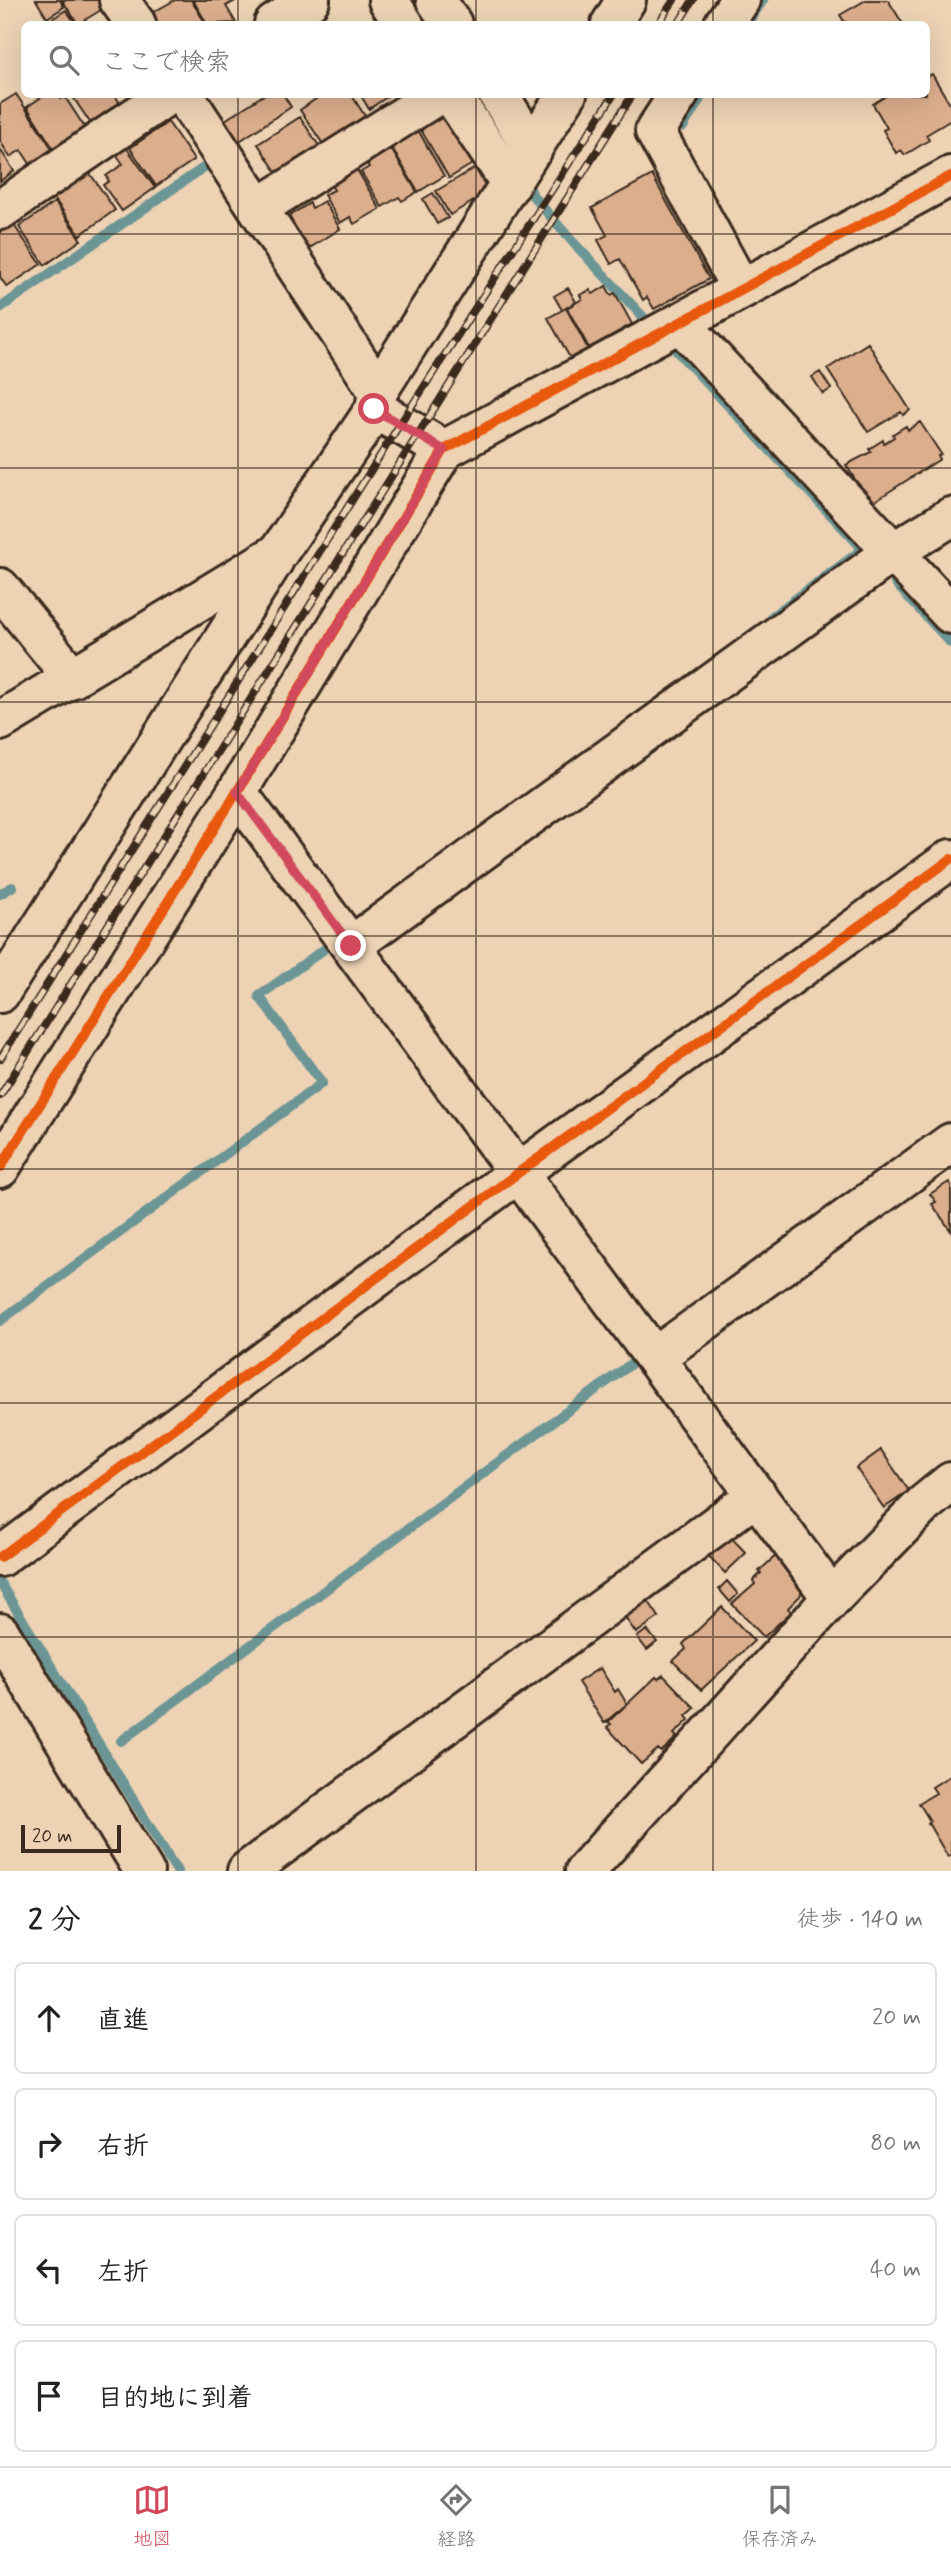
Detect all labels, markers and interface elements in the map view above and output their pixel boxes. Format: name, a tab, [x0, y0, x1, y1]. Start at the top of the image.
search box	[21, 21, 930, 98]
icon: search	[45, 41, 83, 79]
text: ここで検索	[101, 46, 231, 80]
route start	[358, 393, 389, 424]
route end	[335, 930, 366, 961]
scale bar	[21, 1822, 121, 1854]
text: 20 m	[32, 1824, 72, 1849]
text: 2 分	[28, 1901, 81, 1940]
text: 徒歩 · 140 m	[797, 1905, 923, 1935]
icon: ahead	[30, 1999, 68, 2037]
text: 20 m	[872, 2003, 921, 2033]
text: 直進	[97, 2004, 149, 2038]
icon: right	[30, 2125, 68, 2163]
text: 80 m	[870, 2129, 921, 2159]
text: 右折	[97, 2130, 149, 2164]
icon: left	[30, 2251, 68, 2289]
text: 40 m	[870, 2255, 921, 2285]
text: 左折	[97, 2256, 149, 2290]
icon: arrive	[30, 2377, 68, 2415]
text: 目的地に到着	[97, 2382, 253, 2416]
tab: 地図	[133, 2481, 171, 2552]
tab: 経路	[437, 2481, 476, 2552]
tab: 保存済み	[742, 2481, 818, 2552]

